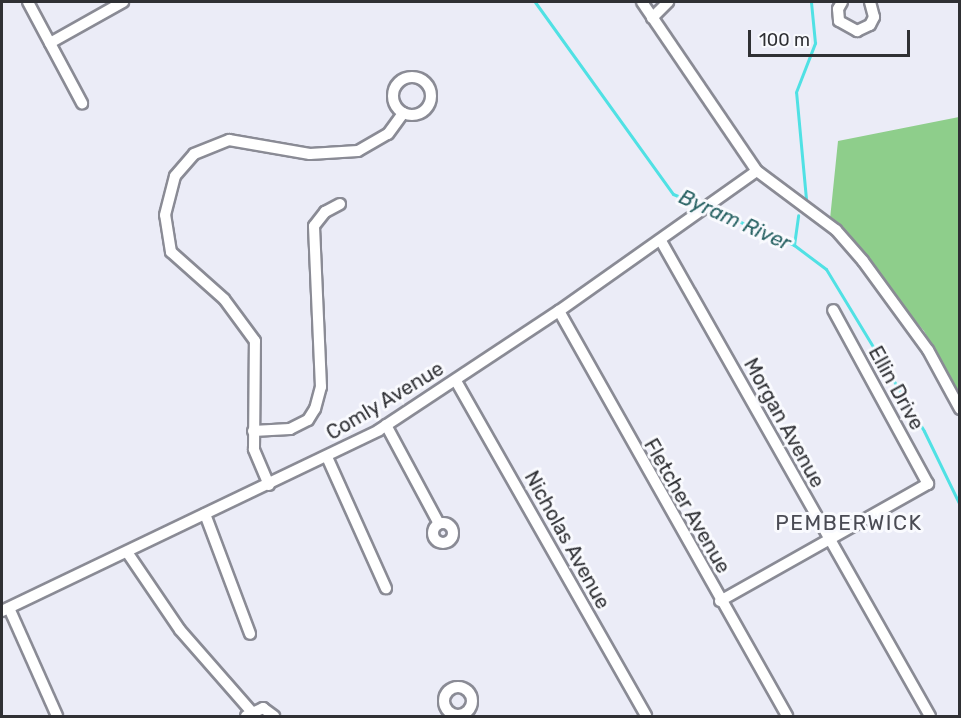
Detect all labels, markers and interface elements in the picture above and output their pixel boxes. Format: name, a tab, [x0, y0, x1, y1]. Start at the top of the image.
scale bar	[751, 18, 913, 56]
text: 100 m	[759, 29, 810, 51]
water label: Byram River	[675, 184, 795, 256]
street label: Ellin Drive	[863, 342, 929, 434]
street label: Morgan Avenue	[738, 354, 830, 492]
street label: Comly Avenue	[322, 356, 448, 446]
street label: Fletcher Avenue	[638, 434, 736, 578]
street label: Nicholas Avenue	[519, 467, 615, 613]
district label: PEMBERWICK	[775, 510, 923, 536]

